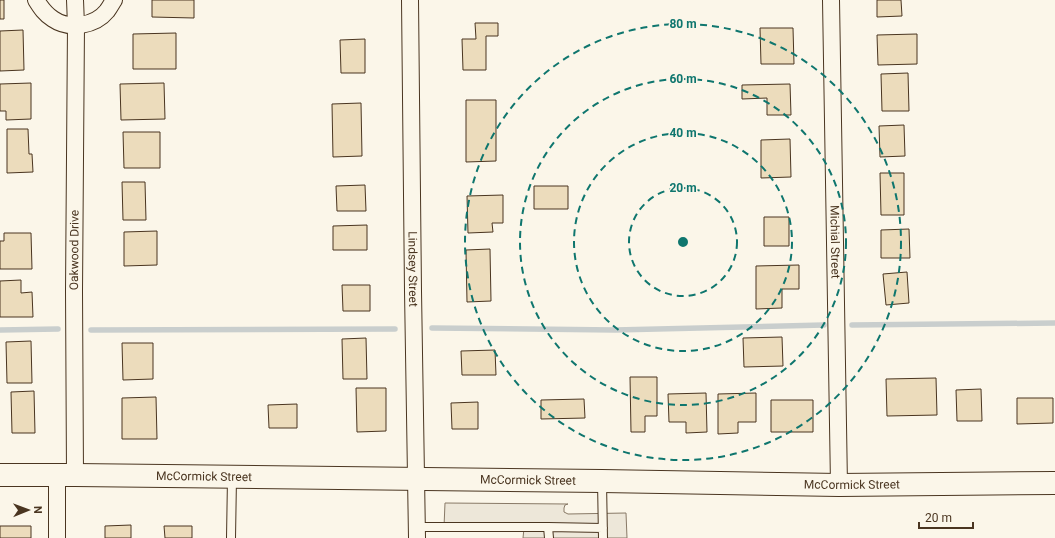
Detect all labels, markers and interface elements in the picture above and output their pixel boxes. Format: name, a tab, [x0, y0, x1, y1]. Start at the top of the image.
text: 80 m	[669, 17, 697, 31]
text: 60 m	[669, 72, 697, 86]
text: 40 m	[669, 126, 697, 140]
text: 20 m	[669, 181, 697, 195]
street label: Michial Street	[827, 205, 843, 279]
street label: Oakwood Drive	[67, 210, 82, 290]
street label: Lindsey Street	[405, 231, 420, 307]
centre of rings	[676, 235, 690, 249]
street label: McCormick Street	[156, 469, 252, 484]
street label: McCormick Street	[480, 473, 576, 488]
street label: McCormick Street	[804, 477, 900, 492]
north arrow	[8, 490, 48, 530]
scale bar	[919, 504, 973, 530]
text: N	[31, 506, 44, 514]
text: 20 m	[925, 511, 952, 525]

